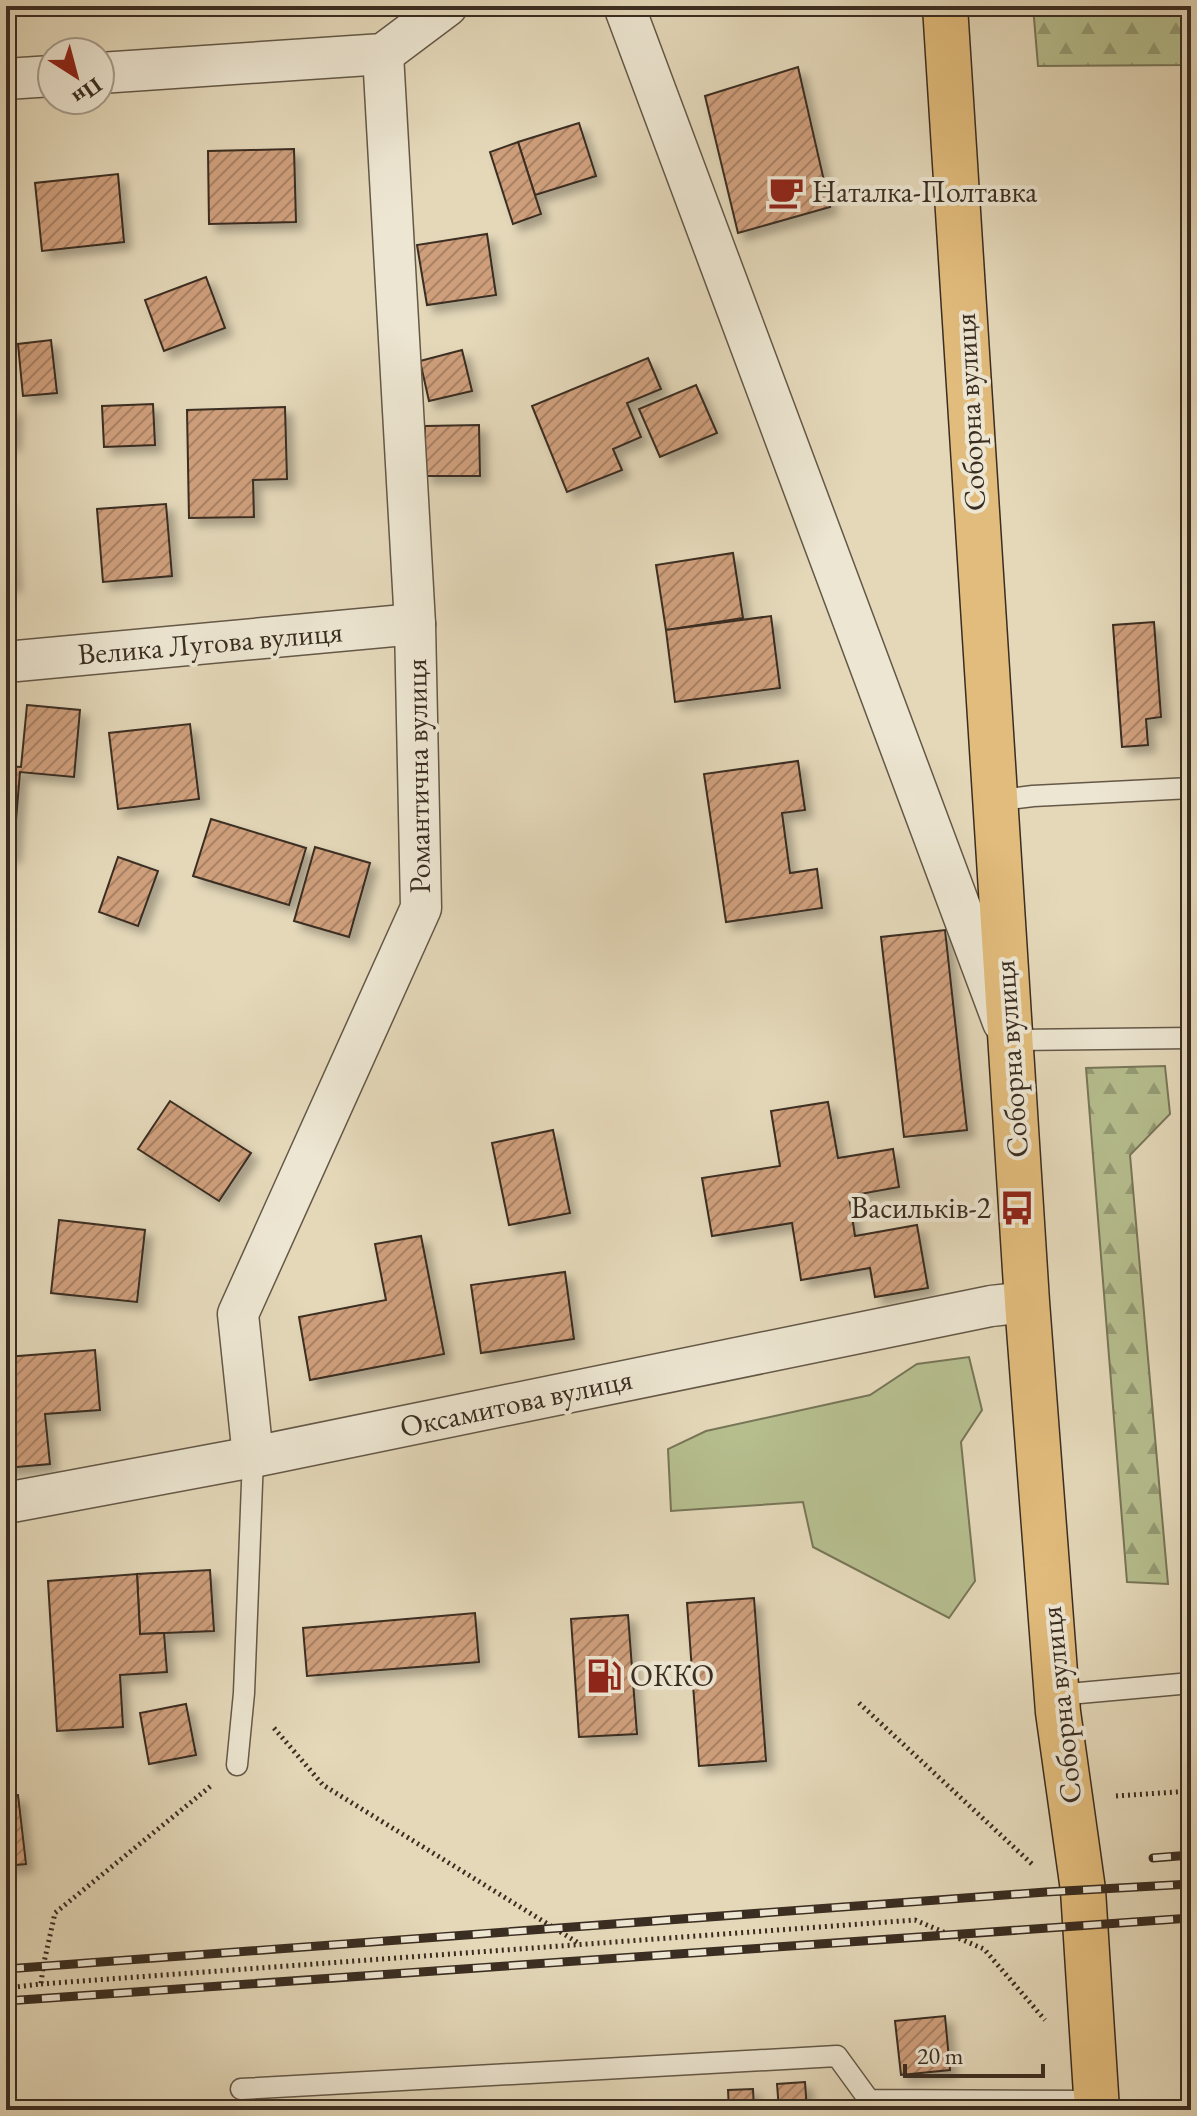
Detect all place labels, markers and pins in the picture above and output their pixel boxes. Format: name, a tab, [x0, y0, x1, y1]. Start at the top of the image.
place label: Наталка-Полтавка	[812, 172, 1037, 211]
cafe icon: Наталка-Полтавка	[767, 173, 805, 211]
place label: Васильків-2	[851, 1188, 992, 1227]
bus stop icon: Васильків-2	[998, 1189, 1036, 1227]
place label: ОККО	[630, 1656, 714, 1695]
fuel station icon: ОККО	[585, 1657, 623, 1695]

